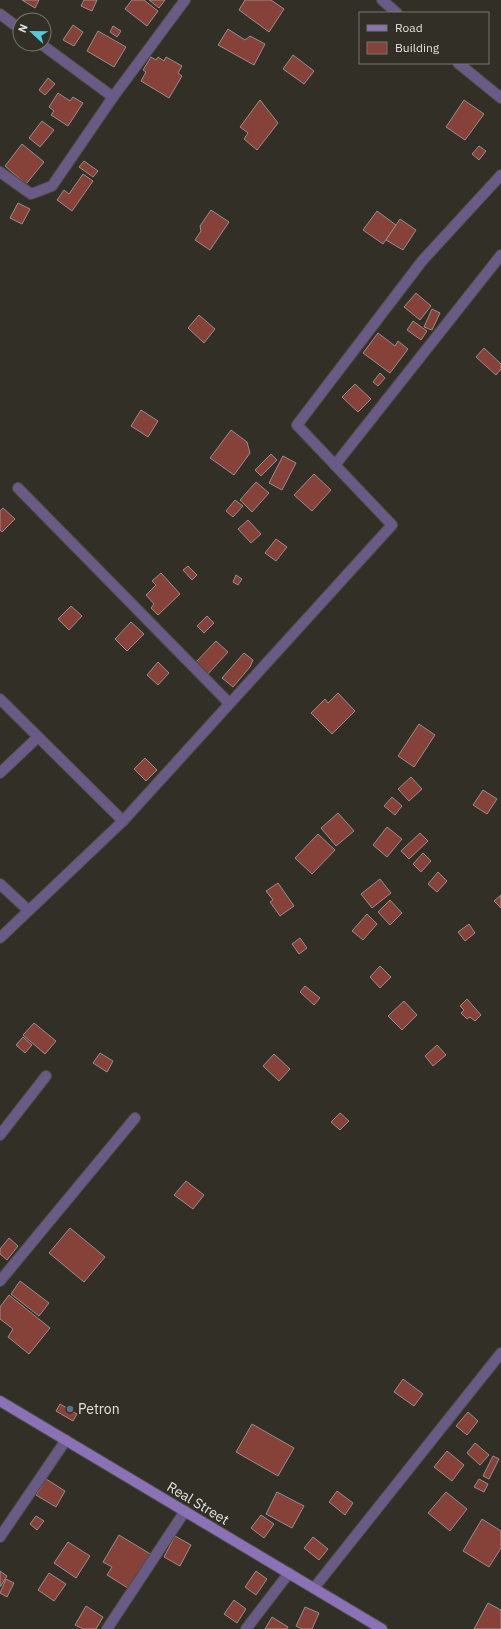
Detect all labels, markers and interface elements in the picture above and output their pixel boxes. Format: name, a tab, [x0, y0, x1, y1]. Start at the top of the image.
north arrow	[12, 12, 52, 52]
legend	[359, 12, 489, 64]
text: Road	[395, 20, 423, 35]
text: N	[15, 22, 31, 35]
text: Building	[395, 40, 440, 55]
place label: Petron	[78, 1400, 120, 1418]
marker: Petron	[65, 1404, 75, 1414]
street label: Real Street	[164, 1477, 232, 1529]

